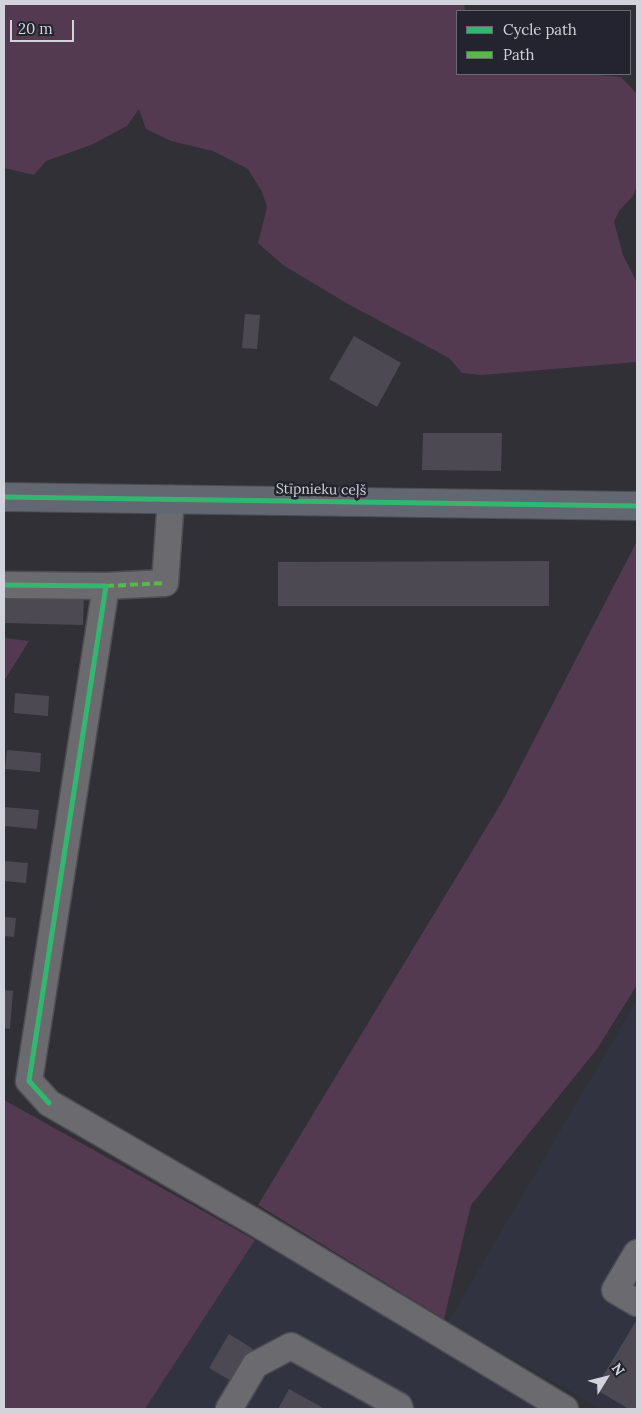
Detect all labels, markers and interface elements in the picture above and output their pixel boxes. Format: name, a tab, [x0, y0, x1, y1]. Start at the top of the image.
scale bar	[12, 10, 76, 42]
legend	[456, 10, 631, 75]
text: 20 m	[18, 19, 53, 38]
text: Cycle path	[503, 20, 577, 39]
text: Path	[503, 45, 534, 64]
street label: Stīpnieku ceļš	[276, 481, 366, 499]
north arrow	[581, 1353, 631, 1403]
text: N	[608, 1360, 629, 1379]

